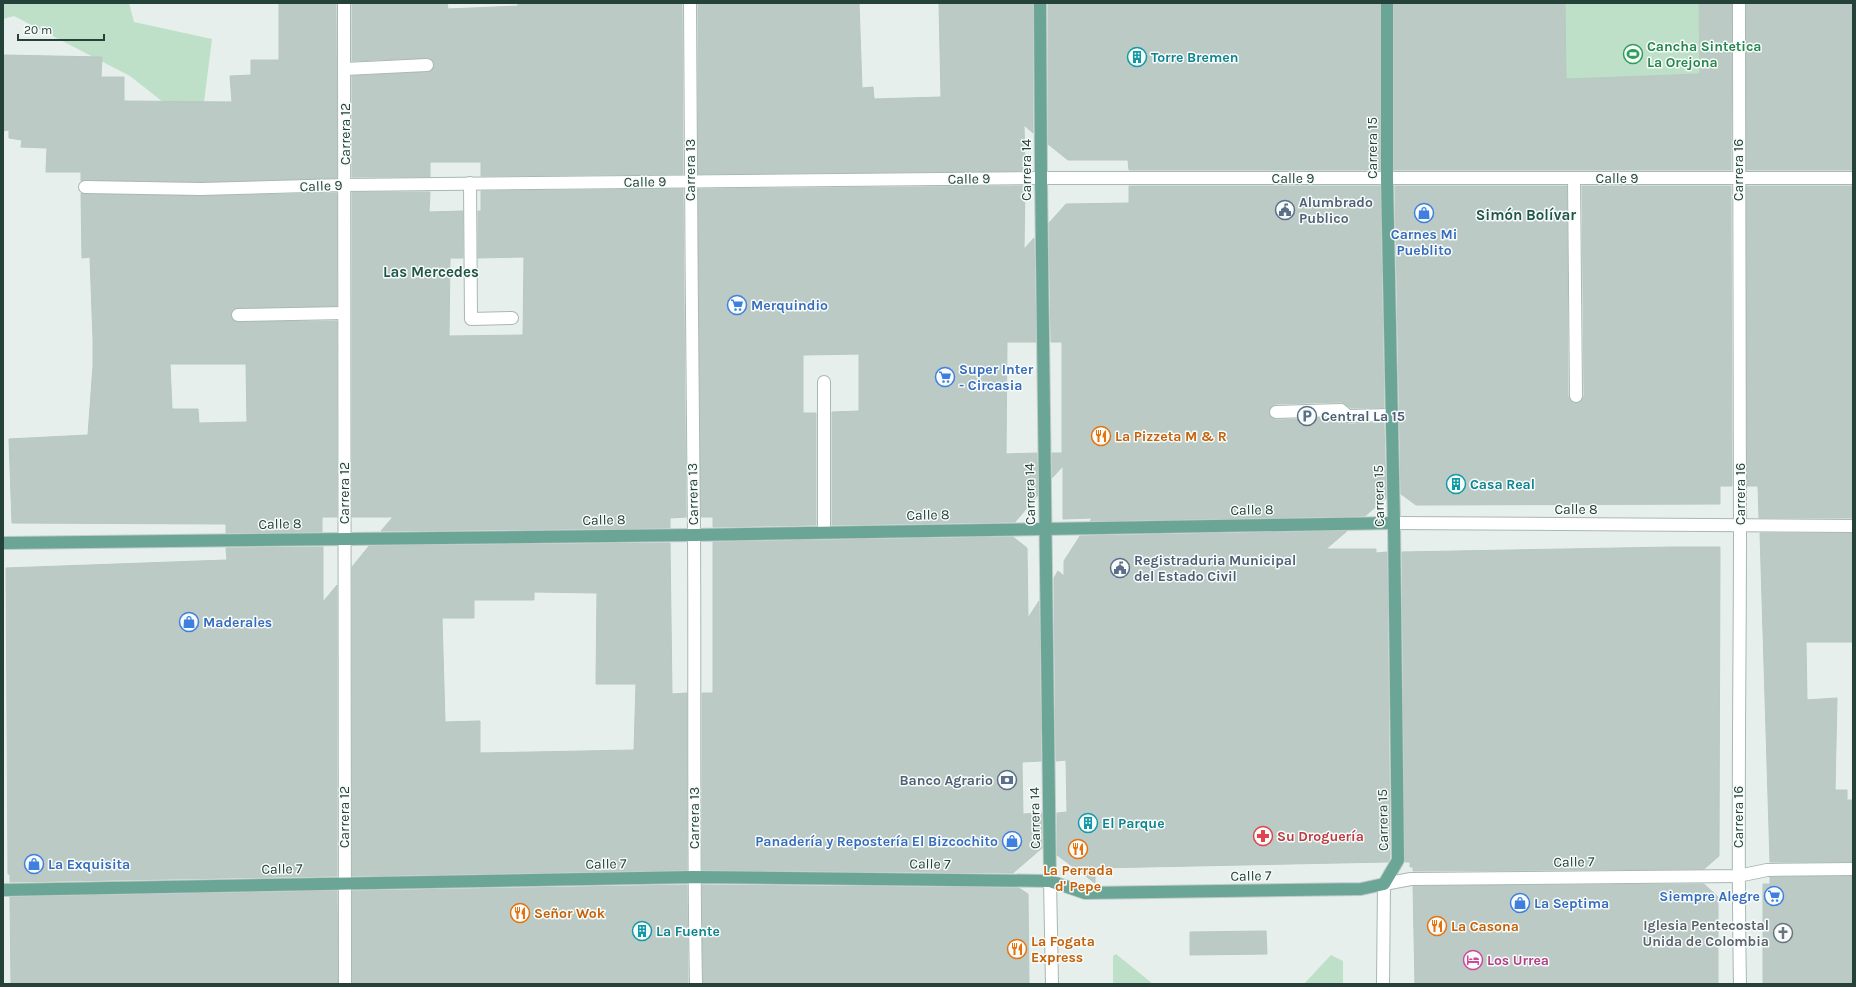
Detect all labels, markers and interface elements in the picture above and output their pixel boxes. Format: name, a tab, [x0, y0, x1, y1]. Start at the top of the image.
scale bar	[18, 16, 104, 42]
text: 20 m	[24, 23, 52, 37]
place label: Cancha Sintetica La Orejona	[1647, 38, 1762, 71]
sports icon: Cancha Sintetica La Orejona	[1622, 43, 1644, 65]
building icon: Torre Bremen	[1126, 46, 1148, 68]
place label: Torre Bremen	[1151, 49, 1238, 66]
street label: Carrera 12	[337, 103, 354, 165]
street label: Carrera 15	[1364, 117, 1381, 179]
street label: Carrera 13	[682, 139, 699, 201]
street label: Carrera 14	[1018, 139, 1035, 201]
street label: Carrera 16	[1730, 139, 1747, 201]
street label: Calle 9	[947, 170, 991, 188]
street label: Calle 9	[1272, 170, 1314, 187]
street label: Calle 9	[1596, 170, 1638, 187]
street label: Calle 9	[623, 173, 667, 191]
street label: Calle 9	[299, 177, 343, 195]
place label: Alumbrado Publico	[1299, 194, 1373, 227]
public building icon: Alumbrado Publico	[1274, 199, 1296, 221]
shop icon: Carnes Mi Pueblito	[1413, 202, 1435, 224]
district label: Simón Bolívar	[1476, 206, 1576, 224]
place label: Carnes Mi Pueblito	[1391, 226, 1457, 259]
district label: Las Mercedes	[383, 263, 479, 281]
supermarket icon: Merquindio	[726, 294, 748, 316]
place label: Merquindio	[751, 297, 828, 314]
place label: Super Inter - Circasia	[959, 361, 1034, 394]
supermarket icon: Super Inter - Circasia	[934, 366, 956, 388]
parking icon: Central La 15	[1296, 405, 1318, 427]
place label: Central La 15	[1321, 408, 1405, 425]
restaurant icon: La Pizzeta M & R	[1090, 425, 1112, 447]
place label: La Pizzeta M & R	[1115, 428, 1227, 445]
street label: Carrera 12	[336, 462, 353, 524]
street label: Carrera 13	[684, 463, 702, 525]
street label: Carrera 14	[1021, 463, 1039, 525]
street label: Carrera 16	[1732, 463, 1749, 525]
street label: Carrera 15	[1370, 465, 1388, 527]
building icon: Casa Real	[1445, 473, 1467, 495]
place label: Casa Real	[1470, 476, 1535, 493]
street label: Calle 8	[1230, 501, 1274, 519]
street label: Calle 8	[1554, 501, 1598, 518]
street label: Calle 8	[906, 506, 950, 524]
street label: Calle 8	[582, 511, 626, 529]
street label: Calle 8	[258, 515, 302, 533]
place label: Registraduria Municipal del Estado Civil	[1134, 552, 1296, 585]
public building icon: Registraduria Municipal del Estado Civil	[1109, 557, 1131, 579]
shop icon: Maderales	[178, 611, 200, 633]
place label: Maderales	[203, 614, 272, 631]
bank icon: Banco Agrario	[996, 769, 1018, 791]
place label: Banco Agrario	[900, 772, 993, 789]
street label: Carrera 12	[336, 786, 353, 848]
street label: Carrera 16	[1730, 786, 1747, 848]
street label: Carrera 13	[686, 787, 703, 849]
street label: Carrera 14	[1026, 787, 1044, 849]
street label: Carrera 15	[1374, 789, 1392, 851]
building icon: El Parque	[1077, 812, 1099, 834]
place label: El Parque	[1102, 815, 1165, 832]
pharmacy icon: Su Droguería	[1252, 825, 1274, 847]
place label: Su Droguería	[1277, 828, 1364, 845]
shop icon: Panadería y Repostería El Bizcochito	[1001, 830, 1023, 852]
place label: Panadería y Repostería El Bizcochito	[755, 833, 998, 850]
restaurant icon: La Perrada d' Pepe	[1067, 838, 1089, 860]
shop icon: La Exquisita	[23, 853, 45, 875]
street label: Calle 7	[1553, 853, 1595, 871]
street label: Calle 7	[585, 855, 627, 873]
street label: Calle 7	[909, 855, 951, 873]
place label: La Exquisita	[48, 856, 130, 873]
street label: Calle 7	[261, 860, 303, 878]
place label: La Perrada d' Pepe	[1043, 862, 1113, 895]
street label: Calle 7	[1230, 867, 1272, 885]
supermarket icon: Siempre Alegre	[1763, 885, 1785, 907]
place label: Siempre Alegre	[1659, 888, 1760, 905]
shop icon: La Septima	[1509, 892, 1531, 914]
place label: La Septima	[1534, 895, 1609, 912]
restaurant icon: Señor Wok	[509, 902, 531, 924]
place label: Señor Wok	[534, 905, 606, 922]
restaurant icon: La Casona	[1426, 915, 1448, 937]
place label: Iglesia Pentecostal Unida de Colombia	[1642, 917, 1769, 950]
place label: La Casona	[1451, 918, 1519, 935]
building icon: La Fuente	[631, 920, 653, 942]
church icon: Iglesia Pentecostal Unida de Colombia	[1772, 922, 1794, 944]
place label: La Fuente	[656, 923, 720, 940]
place label: La Fogata Express	[1031, 933, 1095, 966]
restaurant icon: La Fogata Express	[1006, 938, 1028, 960]
hotel icon: Los Urrea	[1462, 949, 1484, 971]
place label: Los Urrea	[1487, 952, 1549, 969]

